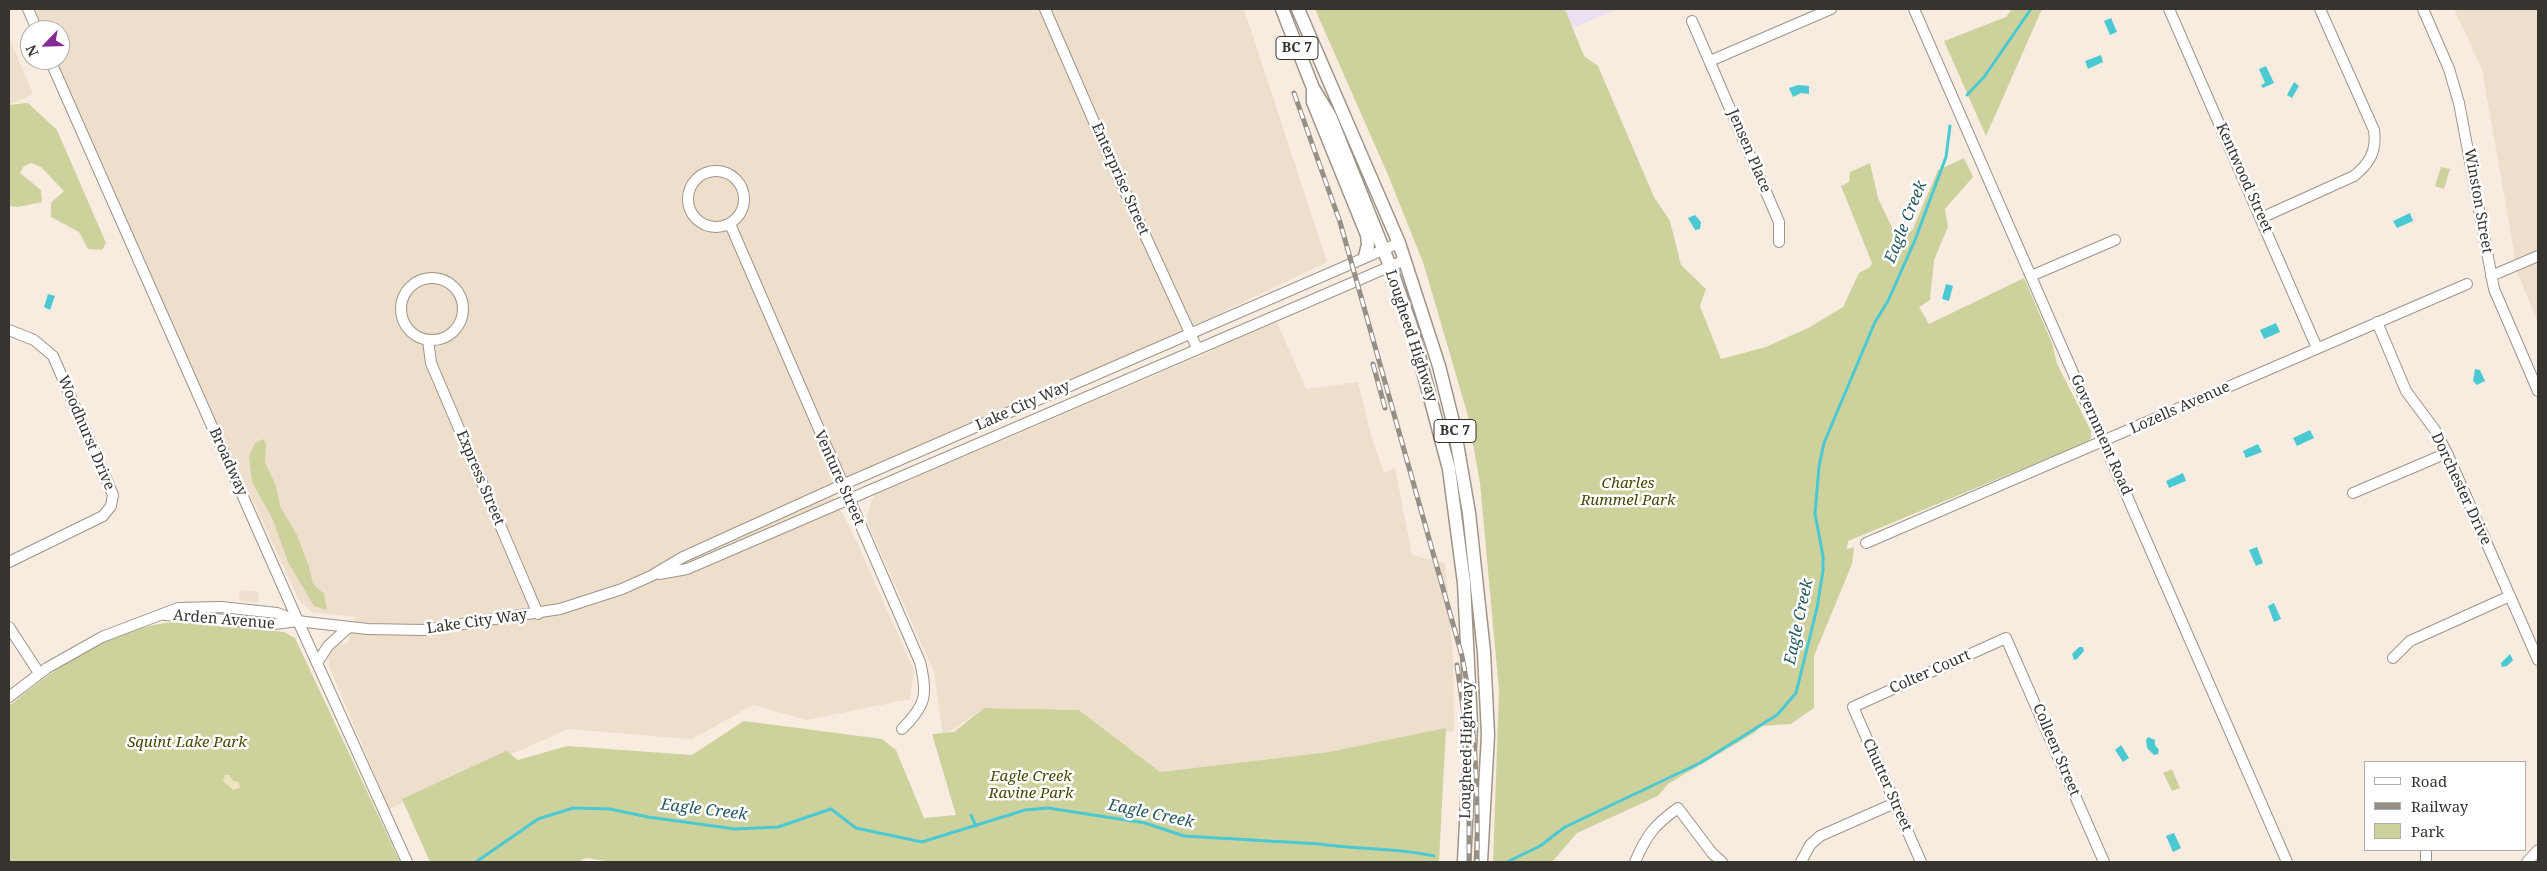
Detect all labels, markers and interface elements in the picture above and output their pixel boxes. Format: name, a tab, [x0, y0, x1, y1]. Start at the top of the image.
north arrow	[20, 20, 70, 70]
road number: BC 7	[1276, 36, 1318, 59]
text: N	[21, 42, 43, 60]
street label: Jensen Place	[1723, 107, 1775, 195]
street label: Enterprise Street	[1087, 120, 1153, 238]
street label: Kentwood Street	[2212, 120, 2276, 236]
street label: Winston Street	[2460, 147, 2496, 255]
water label: Eagle Creek	[1881, 178, 1931, 266]
street label: Lougheed Highway	[1381, 268, 1441, 404]
street label: Government Road	[2066, 372, 2136, 498]
street label: Woodhurst Drive	[54, 373, 118, 493]
street label: Lake City Way	[973, 377, 1073, 435]
street label: Lozells Avenue	[2127, 378, 2233, 438]
road number: BC 7	[1434, 420, 1476, 442]
street label: Broadway	[205, 425, 251, 499]
street label: Venture Street	[810, 427, 868, 529]
street label: Express Street	[452, 428, 508, 528]
street label: Dorchester Drive	[2427, 430, 2495, 548]
park label: Charles Rummel Park	[1580, 475, 1676, 510]
water label: Eagle Creek	[1781, 577, 1817, 667]
street label: Lake City Way	[426, 606, 528, 638]
street label: Arden Avenue	[172, 607, 276, 633]
street label: Colter Court	[1887, 646, 1973, 698]
street label: Lougheed Highway	[1457, 681, 1477, 819]
street label: Colleen Street	[2028, 701, 2084, 799]
park label: Squint Lake Park	[127, 734, 247, 752]
street label: Chutter Street	[1859, 736, 1915, 834]
legend	[2364, 761, 2527, 851]
park label: Eagle Creek Ravine Park	[988, 768, 1074, 803]
text: Road	[2411, 771, 2447, 791]
water label: Eagle Creek	[660, 795, 748, 825]
water label: Eagle Creek	[1106, 796, 1196, 832]
text: Railway	[2411, 796, 2468, 816]
text: Park	[2411, 821, 2444, 841]

